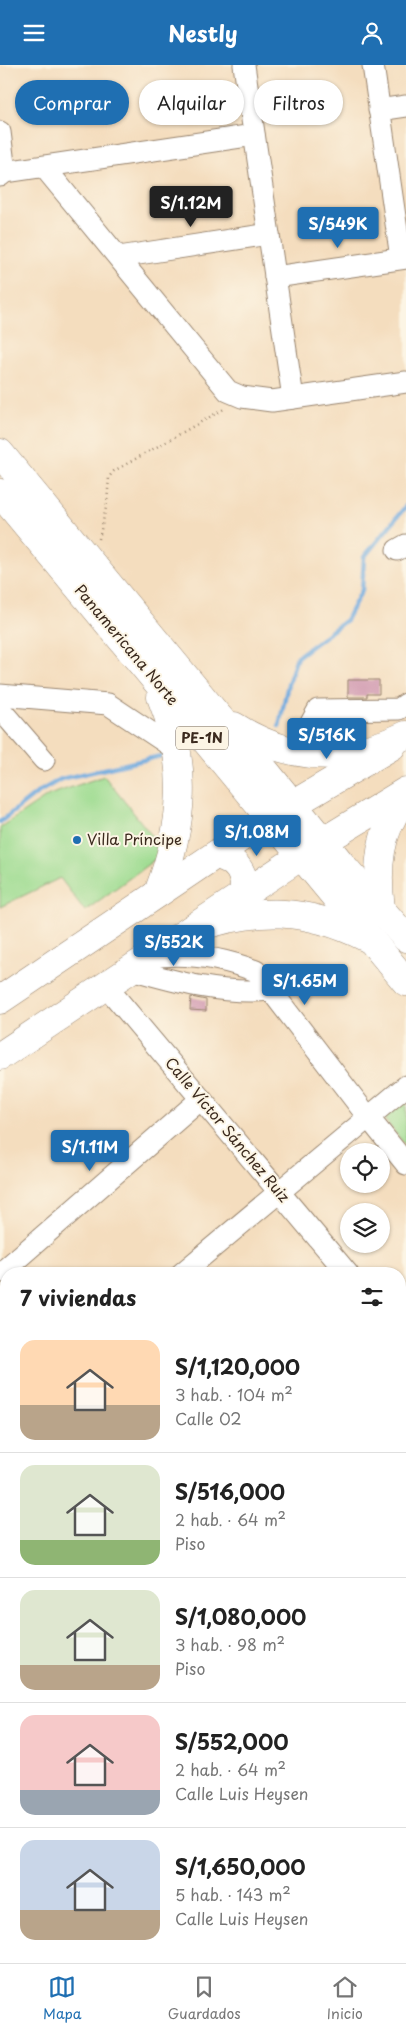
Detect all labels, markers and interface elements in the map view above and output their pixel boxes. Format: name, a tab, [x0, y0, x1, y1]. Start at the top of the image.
text: Nestly	[168, 16, 238, 49]
icon: menu	[20, 19, 48, 47]
icon: person	[358, 19, 386, 47]
chip: Comprar	[15, 80, 129, 125]
chip: Alquilar	[139, 80, 244, 125]
chip: Filtros	[254, 80, 343, 125]
pin: S/1.12M	[145, 185, 237, 228]
text: S/1.12M	[161, 190, 221, 214]
pin: S/549K	[297, 207, 379, 249]
text: S/549K	[309, 211, 367, 235]
street label: Panamericana Norte	[70, 579, 185, 710]
pin: S/516K	[286, 717, 368, 760]
text: S/516K	[298, 722, 356, 746]
road number: PE-1N	[176, 726, 228, 749]
pin: S/1.08M	[211, 815, 303, 857]
text: S/1.08M	[225, 819, 289, 843]
place label: Villa Príncipe	[87, 827, 182, 850]
marker: Villa Príncipe	[71, 834, 83, 846]
pin: S/552K	[133, 925, 215, 967]
text: S/552K	[144, 929, 204, 953]
pin: S/1.65M	[259, 963, 351, 1006]
text: S/1.65M	[273, 968, 337, 992]
street label: Calle Víctor Sánchez Ruiz	[160, 1051, 296, 1207]
pin: S/1.11M	[44, 1129, 136, 1172]
text: S/1.11M	[62, 1134, 118, 1158]
map controls	[340, 1143, 390, 1253]
button: locate	[340, 1143, 390, 1193]
button: layers	[340, 1203, 390, 1253]
text: 7 viviendas	[20, 1281, 136, 1313]
icon: filters	[358, 1283, 386, 1311]
text: S/1,120,000	[175, 1350, 300, 1382]
icon: home	[60, 1360, 120, 1420]
text: 3 hab. · 104 m²	[175, 1382, 293, 1406]
text: Calle 02	[175, 1406, 242, 1430]
text: S/516,000	[175, 1475, 285, 1507]
icon: home	[60, 1485, 120, 1545]
text: 2 hab. · 64 m²	[175, 1507, 286, 1531]
text: Piso	[175, 1531, 205, 1555]
text: S/1,080,000	[175, 1600, 306, 1632]
icon: home	[60, 1610, 120, 1670]
text: 3 hab. · 98 m²	[175, 1632, 285, 1656]
text: Piso	[175, 1656, 205, 1680]
text: S/552,000	[175, 1725, 289, 1757]
icon: home	[60, 1735, 120, 1795]
text: 2 hab. · 64 m²	[175, 1757, 286, 1781]
text: Calle Luis Heysen	[175, 1781, 309, 1805]
text: S/1,650,000	[175, 1850, 306, 1882]
icon: home	[60, 1860, 120, 1920]
text: 5 hab. · 143 m²	[175, 1882, 291, 1906]
text: Calle Luis Heysen	[175, 1906, 309, 1930]
tab: Mapa	[43, 1973, 82, 2024]
tab: Guardados	[168, 1973, 241, 2024]
tab: Inicio	[327, 1973, 363, 2024]

